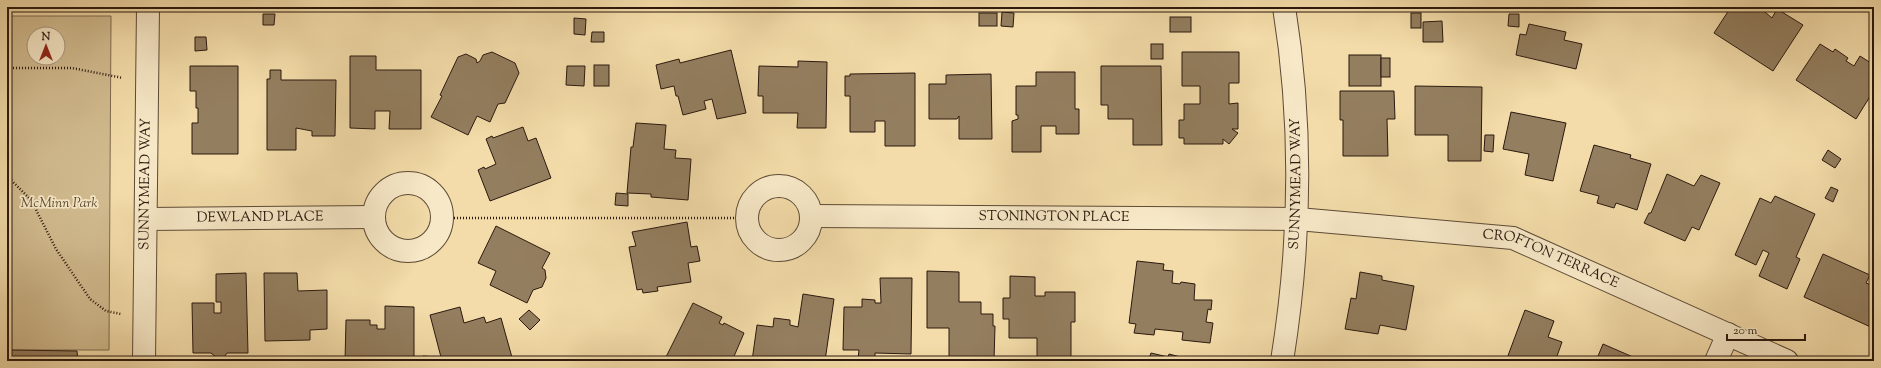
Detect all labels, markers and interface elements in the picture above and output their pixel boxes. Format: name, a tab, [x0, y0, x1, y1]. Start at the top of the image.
north arrow	[26, 26, 66, 66]
text: N	[41, 29, 51, 45]
street label: SUNNYMEAD WAY	[1285, 117, 1307, 250]
street label: SUNNYMEAD WAY	[135, 118, 157, 250]
park label: McMinn Park	[20, 194, 98, 214]
street label: DEWLAND PLACE	[196, 207, 324, 229]
street label: STONINGTON PLACE	[978, 207, 1130, 228]
street label: CROFTON TERRACE	[1482, 225, 1622, 294]
scale bar	[1727, 316, 1805, 342]
text: 20 m	[1733, 322, 1758, 340]

